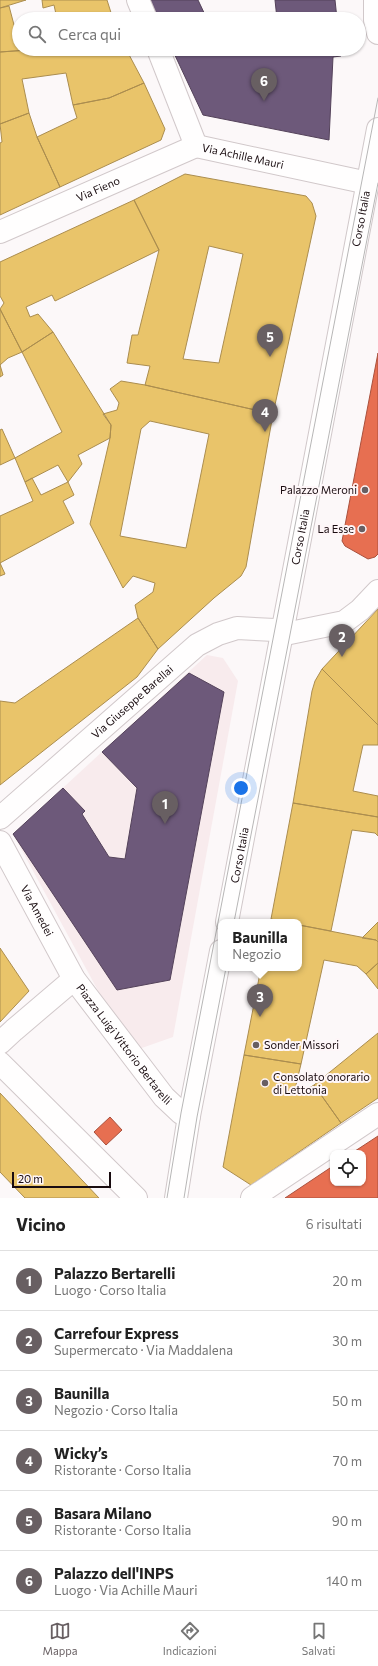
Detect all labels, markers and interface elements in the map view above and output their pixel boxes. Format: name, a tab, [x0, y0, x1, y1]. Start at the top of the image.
search box	[12, 12, 366, 56]
icon: search	[26, 23, 48, 45]
text: Cerca qui	[58, 25, 121, 43]
pin: 6	[251, 68, 277, 101]
street label: Via Achille Mauri	[201, 140, 285, 171]
street label: Via Fieno	[74, 173, 122, 204]
street label: Corso Italia	[349, 189, 372, 248]
pin: 5	[257, 324, 283, 357]
pin: 4	[252, 399, 278, 432]
place label: Palazzo Meroni	[280, 483, 357, 496]
marker: Palazzo Meroni	[360, 485, 370, 495]
street label: Corso Italia	[288, 508, 312, 566]
place label: La Esse	[318, 522, 354, 535]
marker: La Esse	[357, 524, 367, 534]
pin: 2	[329, 624, 355, 657]
street label: Via Giuseppe Barellai	[88, 662, 175, 741]
your location	[231, 778, 251, 798]
pin: 1	[152, 791, 178, 824]
street label: Corso Italia	[228, 826, 251, 884]
street label: Via Amedei	[18, 883, 57, 938]
popup	[218, 919, 302, 971]
text: Baunilla	[232, 928, 288, 946]
text: Negozio	[232, 946, 281, 962]
street label: Piazza Luigi Vittorio Bertarelli	[74, 981, 175, 1107]
pin: 3	[247, 984, 273, 1017]
place label: Sonder Missori	[264, 1038, 339, 1051]
marker: Sonder Missori	[251, 1040, 261, 1050]
place label: Consolato onorario di Lettonia	[273, 1070, 370, 1096]
marker: Consolato onorario di Lettonia	[260, 1078, 270, 1088]
map controls	[330, 1150, 366, 1186]
button: locate	[330, 1150, 366, 1186]
scale bar	[12, 1170, 111, 1189]
text: 20 m	[18, 1172, 43, 1185]
text: Vicino	[16, 1214, 66, 1235]
text: 6 risultati	[306, 1216, 362, 1232]
text: Palazzo Bertarelli	[54, 1264, 175, 1282]
text: 1	[26, 1273, 32, 1289]
text: 20 m	[333, 1273, 362, 1289]
text: Luogo · Corso Italia	[54, 1282, 166, 1298]
text: Carrefour Express	[54, 1324, 179, 1342]
text: 2	[25, 1333, 33, 1349]
text: 30 m	[332, 1333, 362, 1349]
text: Supermercato · Via Maddalena	[54, 1342, 233, 1358]
text: Baunilla	[54, 1384, 109, 1402]
text: 3	[25, 1393, 33, 1409]
text: 50 m	[332, 1393, 362, 1409]
text: Negozio · Corso Italia	[54, 1402, 178, 1418]
text: Wicky’s	[54, 1444, 108, 1462]
text: 4	[25, 1453, 33, 1469]
text: 70 m	[333, 1453, 362, 1469]
text: Ristorante · Corso Italia	[54, 1462, 191, 1478]
text: Basara Milano	[54, 1504, 152, 1522]
text: 5	[25, 1513, 33, 1529]
text: 90 m	[332, 1513, 362, 1529]
text: Ristorante · Corso Italia	[54, 1522, 191, 1538]
text: Palazzo dell'INPS	[54, 1564, 174, 1582]
text: 6	[25, 1573, 33, 1589]
text: 140 m	[326, 1573, 362, 1589]
text: Luogo · Via Achille Mauri	[54, 1582, 198, 1598]
tab: Mappa	[43, 1620, 78, 1657]
tab: Indicazioni	[163, 1620, 217, 1657]
tab: Salvati	[302, 1620, 335, 1657]

